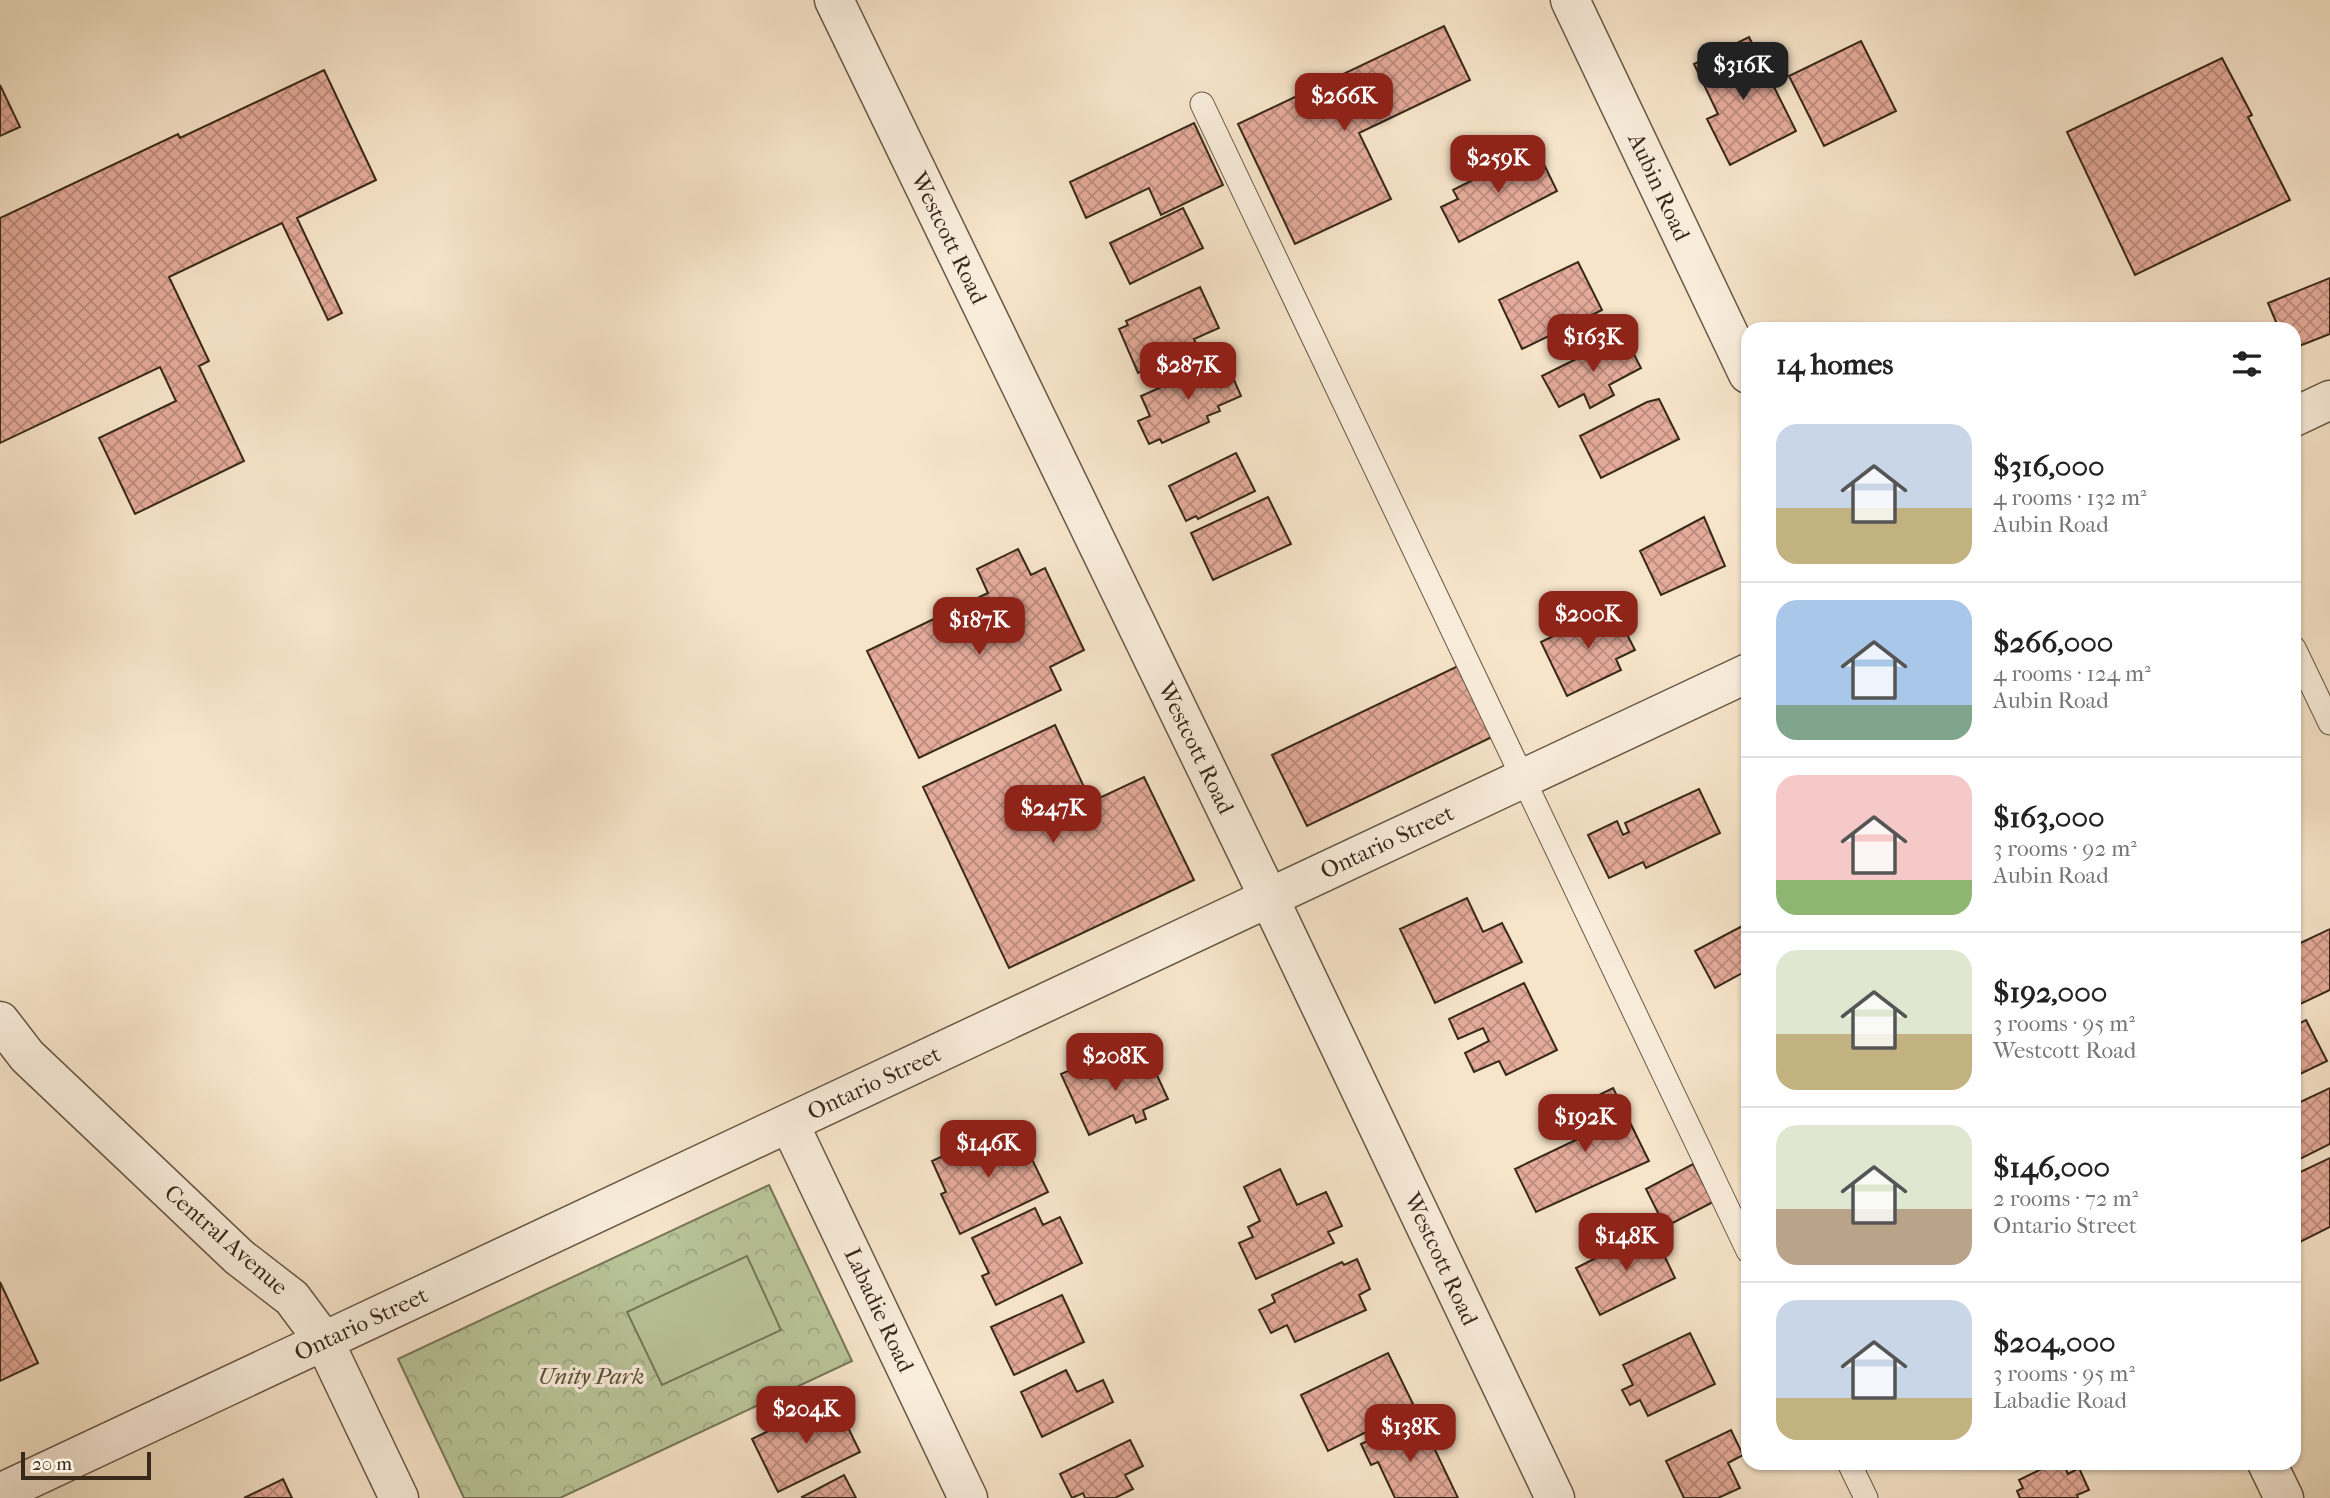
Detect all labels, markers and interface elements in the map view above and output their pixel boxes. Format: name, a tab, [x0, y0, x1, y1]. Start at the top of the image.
pin: $316K	[1694, 42, 1792, 102]
text: $316K	[1713, 51, 1773, 78]
pin: $266K	[1295, 74, 1393, 133]
text: $266K	[1311, 82, 1377, 109]
street label: Aubin Road	[1622, 128, 1696, 246]
pin: $259K	[1449, 136, 1547, 195]
text: $259K	[1466, 144, 1530, 171]
street label: Westcott Road	[905, 167, 993, 309]
pin: $163K	[1544, 314, 1642, 374]
text: $163K	[1563, 323, 1623, 350]
pin: $287K	[1139, 342, 1237, 402]
icon: filters	[2228, 345, 2266, 383]
text: 14 homes	[1776, 347, 1893, 382]
text: $287K	[1156, 351, 1220, 378]
text: $316,000	[1993, 449, 2105, 484]
icon: home	[1832, 452, 1916, 536]
text: 4 rooms · 132 m²	[1993, 484, 2147, 511]
text: Aubin Road	[1993, 511, 2109, 538]
pin: $200K	[1539, 592, 1637, 651]
pin: $187K	[930, 598, 1028, 657]
text: $200K	[1555, 600, 1621, 627]
text: $187K	[949, 606, 1009, 633]
text: $266,000	[1993, 625, 2113, 660]
icon: home	[1832, 628, 1916, 712]
text: 4 rooms · 124 m²	[1993, 660, 2151, 687]
street label: Westcott Road	[1152, 677, 1240, 819]
text: Aubin Road	[1993, 687, 2109, 714]
pin: $247K	[1004, 786, 1102, 845]
text: $247K	[1020, 794, 1086, 821]
street label: Ontario Street	[1316, 799, 1458, 885]
text: $163,000	[1993, 800, 2105, 835]
icon: home	[1832, 803, 1916, 887]
text: 3 rooms · 92 m²	[1993, 835, 2137, 862]
text: Aubin Road	[1993, 862, 2109, 889]
text: $192,000	[1993, 975, 2107, 1010]
icon: home	[1832, 978, 1916, 1062]
text: 3 rooms · 95 m²	[1993, 1010, 2135, 1037]
pin: $208K	[1066, 1034, 1164, 1093]
text: Westcott Road	[1993, 1037, 2136, 1064]
street label: Ontario Street	[803, 1040, 945, 1126]
text: $208K	[1082, 1042, 1148, 1069]
pin: $192K	[1536, 1094, 1634, 1154]
text: $192K	[1554, 1103, 1616, 1130]
pin: $146K	[939, 1120, 1037, 1180]
text: $146K	[956, 1129, 1020, 1156]
text: $146,000	[1993, 1150, 2110, 1185]
icon: home	[1832, 1153, 1916, 1237]
street label: Central Avenue	[159, 1179, 293, 1301]
text: 2 rooms · 72 m²	[1993, 1185, 2138, 1212]
street label: Westcott Road	[1398, 1187, 1484, 1330]
text: Ontario Street	[1993, 1212, 2137, 1239]
pin: $148K	[1577, 1214, 1675, 1273]
text: $148K	[1595, 1222, 1657, 1249]
street label: Labadie Road	[838, 1244, 920, 1377]
street label: Ontario Street	[290, 1281, 432, 1367]
text: $204,000	[1993, 1325, 2116, 1360]
icon: home	[1832, 1328, 1916, 1412]
text: 3 rooms · 95 m²	[1993, 1360, 2135, 1387]
park label: Unity Park	[538, 1363, 644, 1390]
pin: $204K	[757, 1386, 855, 1446]
text: Labadie Road	[1993, 1387, 2127, 1414]
text: $204K	[772, 1395, 840, 1422]
pin: $138K	[1361, 1404, 1459, 1464]
text: $138K	[1381, 1413, 1439, 1440]
scale bar	[21, 1449, 150, 1481]
text: 20 m	[32, 1453, 72, 1475]

